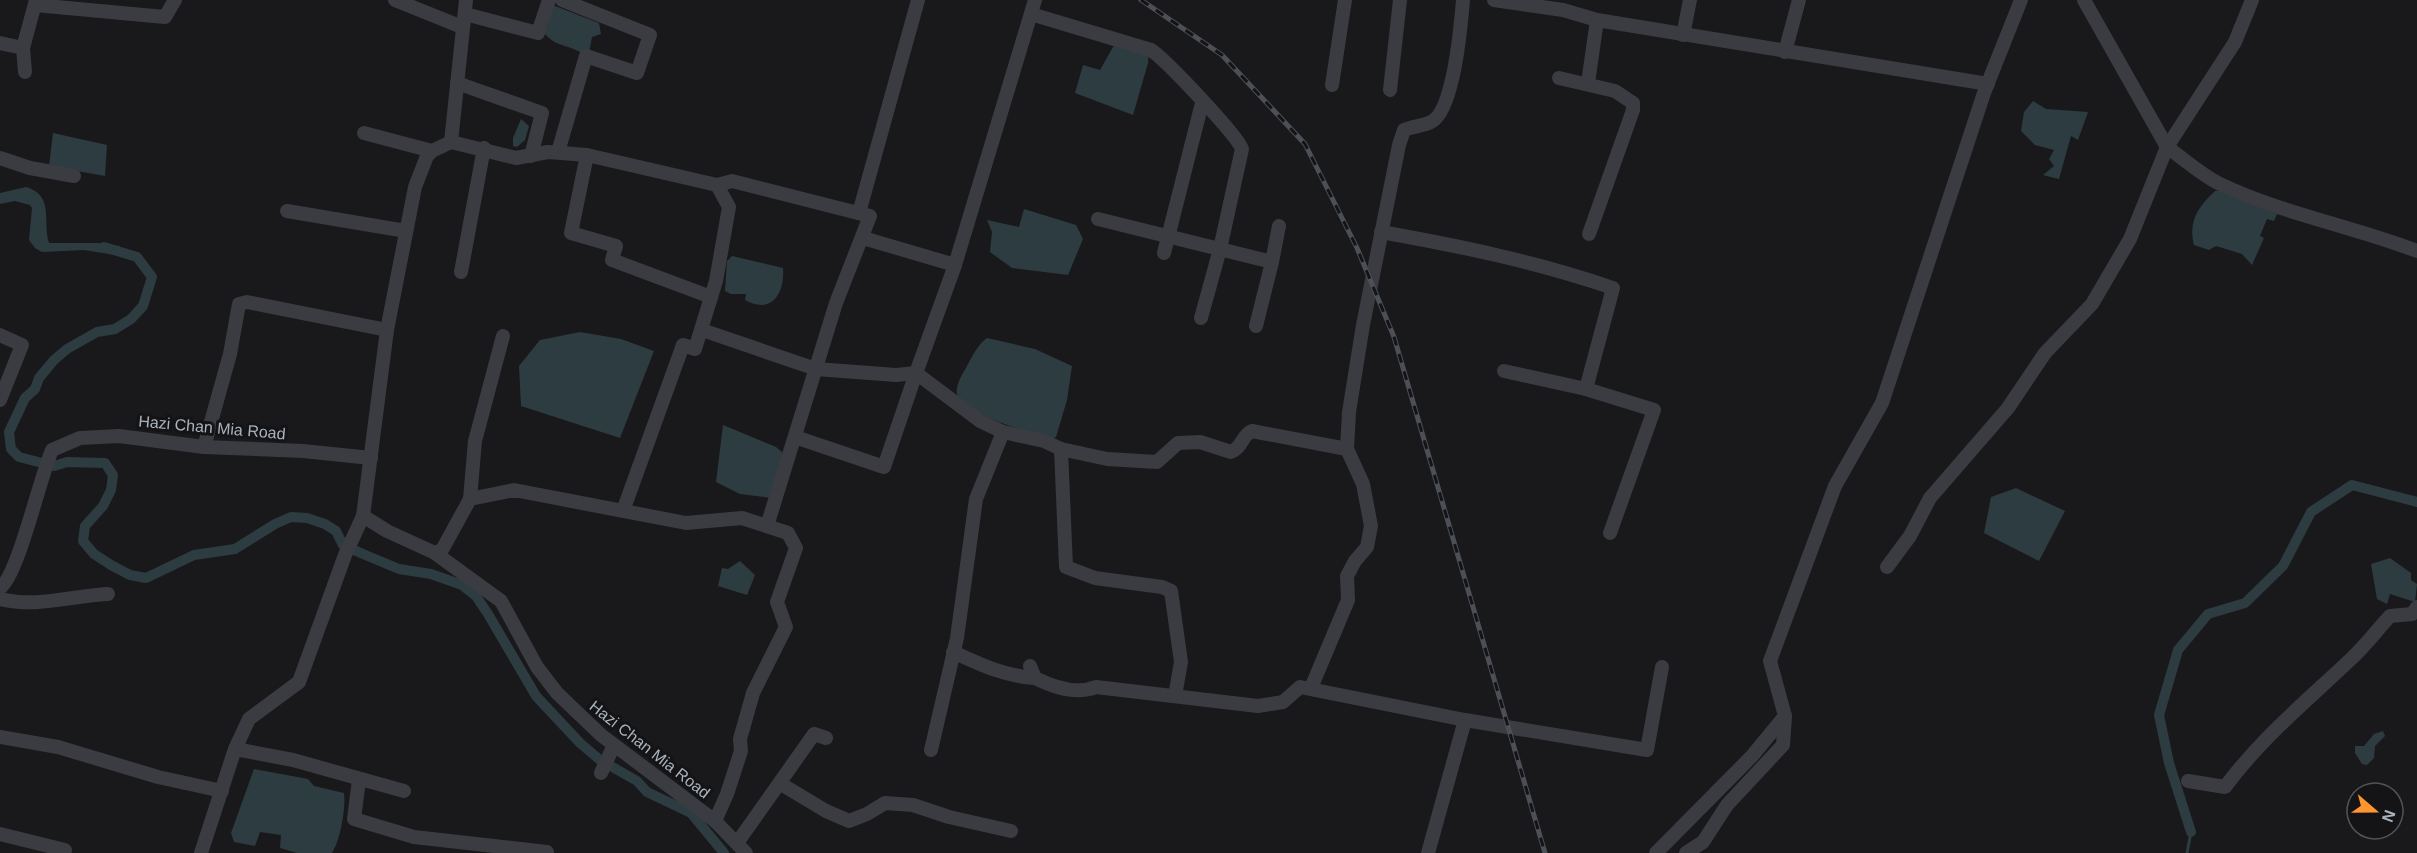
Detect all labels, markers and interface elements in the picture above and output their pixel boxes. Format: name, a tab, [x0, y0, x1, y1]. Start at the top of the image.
street label: Hazi Chan Mia Road	[138, 413, 286, 442]
street label: Hazi Chan Mia Road	[586, 697, 713, 802]
north arrow	[2345, 781, 2405, 841]
text: N	[2379, 808, 2399, 824]

